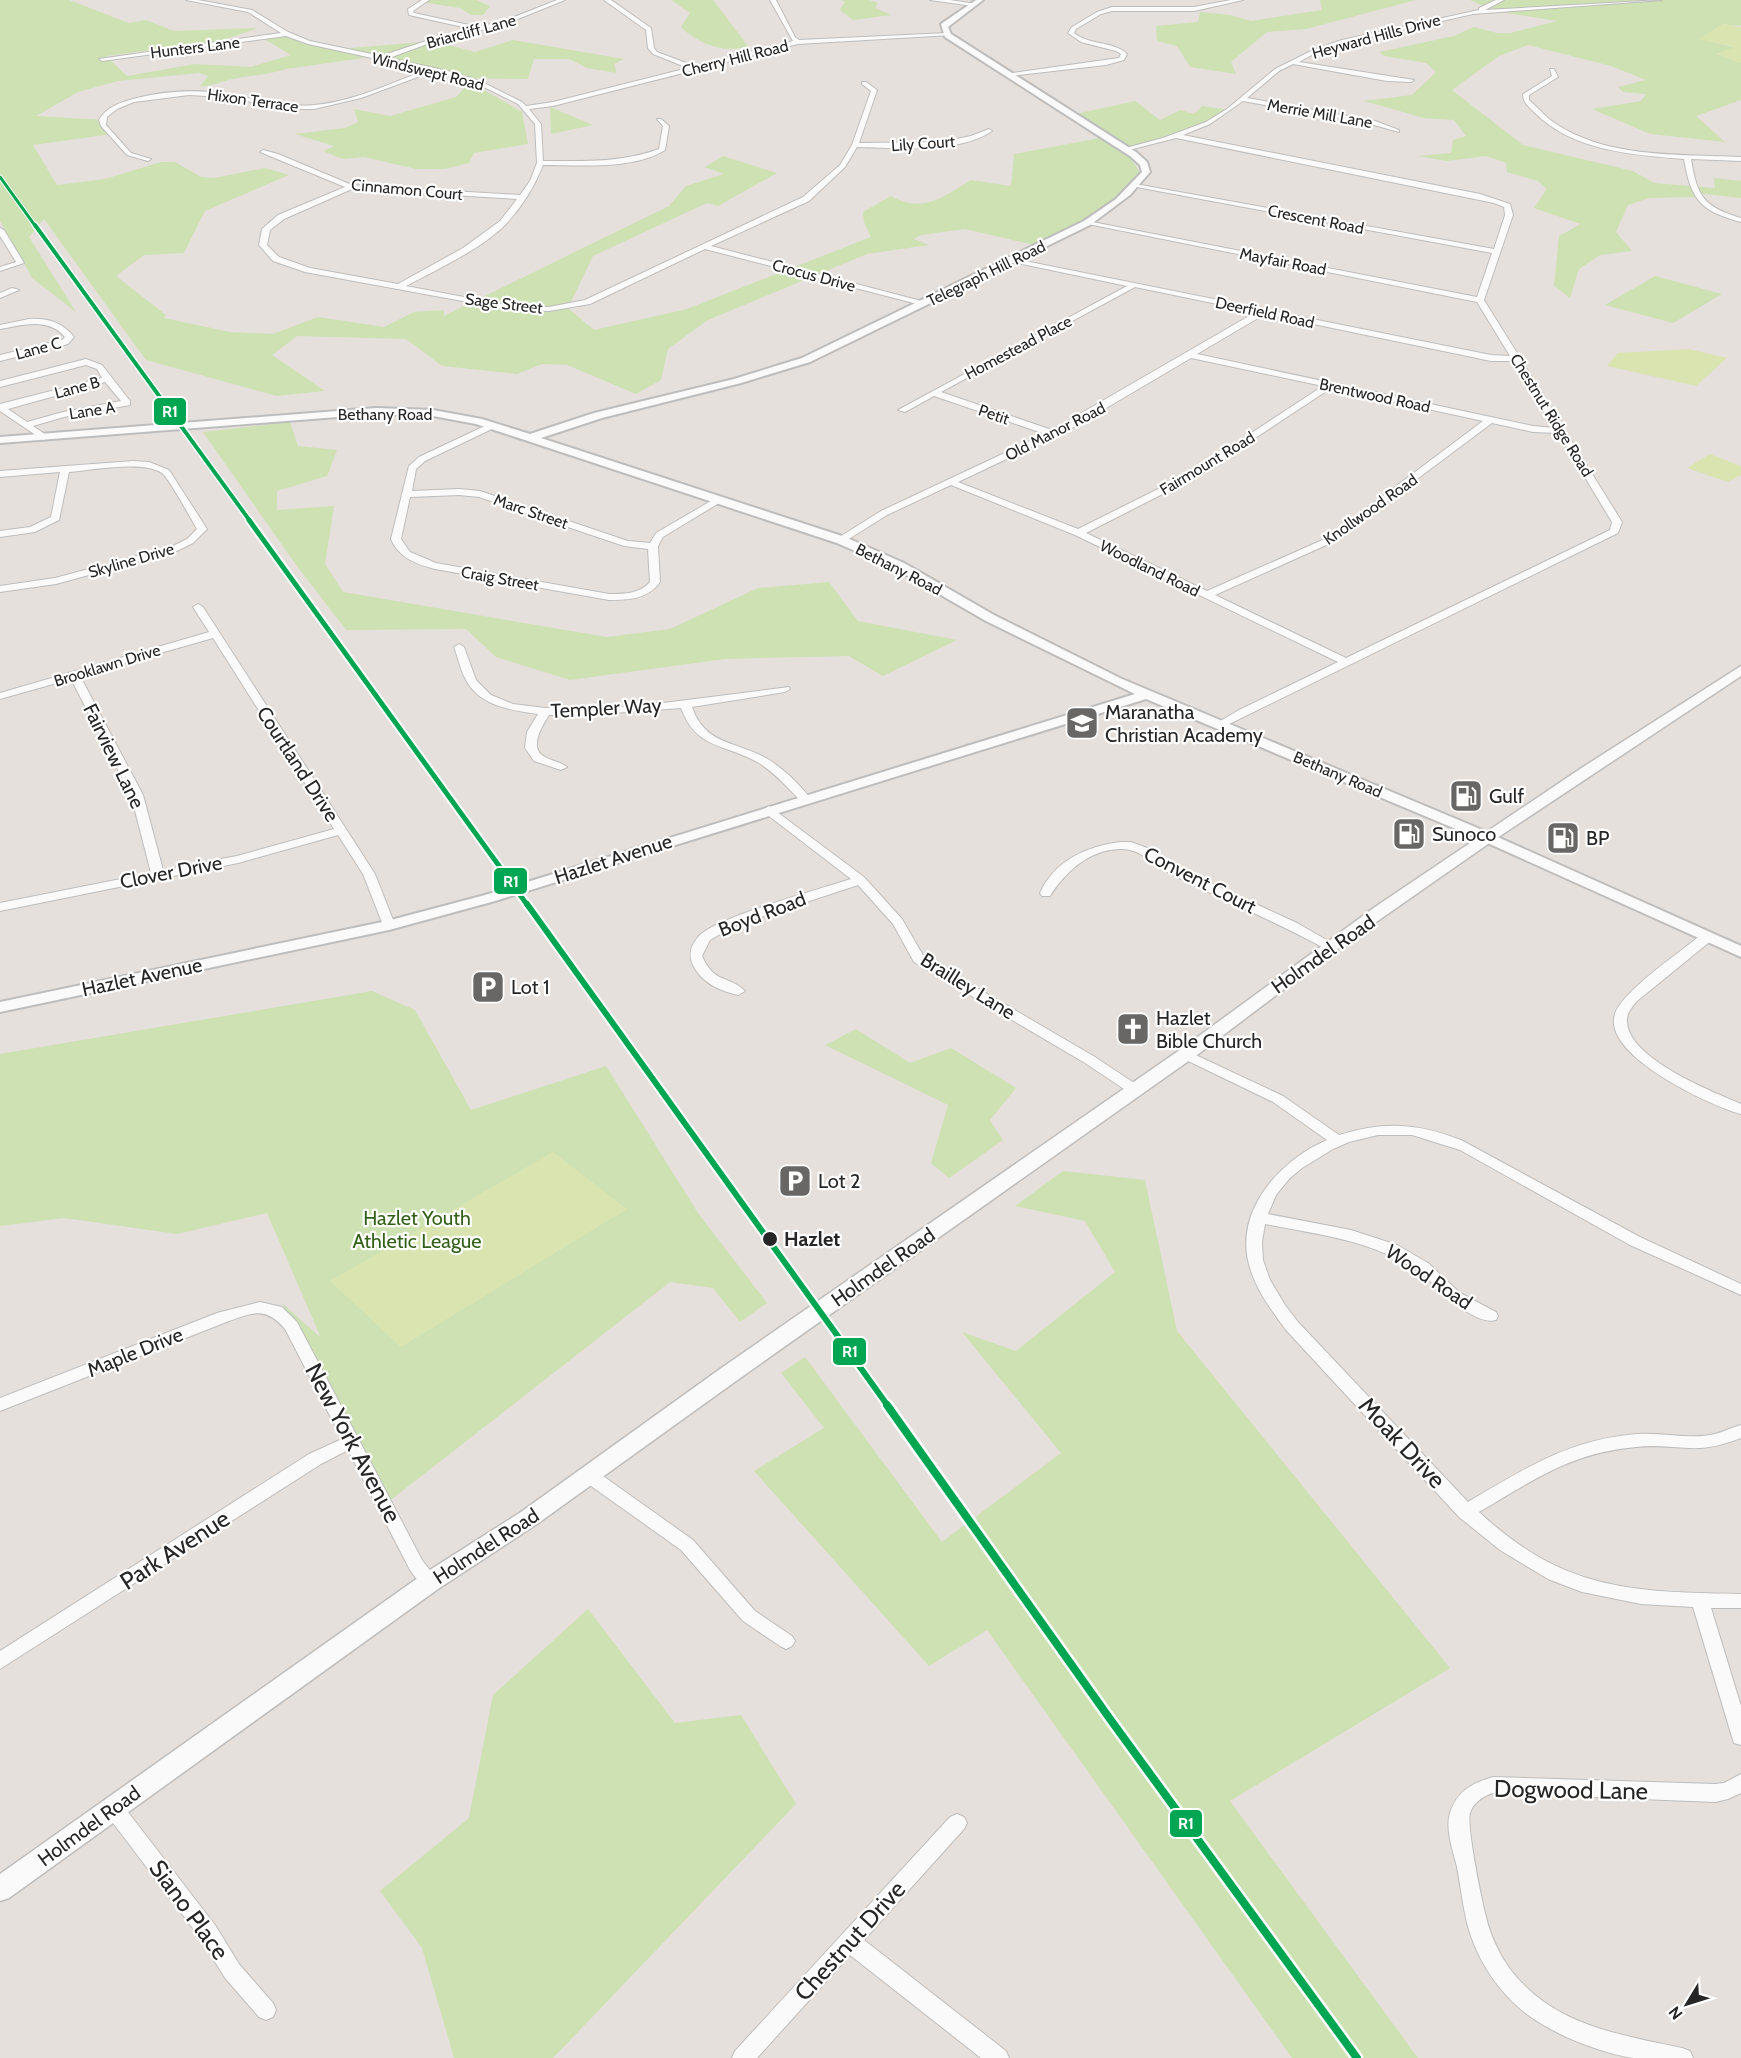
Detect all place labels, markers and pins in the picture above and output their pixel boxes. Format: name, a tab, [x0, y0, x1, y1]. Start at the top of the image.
place label: Maranatha Christian Academy	[1105, 700, 1263, 747]
school or university icon: Maranatha Christian Academy	[1064, 705, 1100, 741]
fuel station icon: Gulf	[1448, 778, 1484, 814]
place label: Gulf	[1489, 784, 1525, 808]
fuel station icon: Sunoco	[1391, 816, 1427, 852]
fuel station icon: BP	[1545, 820, 1581, 856]
place label: Sunoco	[1432, 822, 1496, 846]
place label: BP	[1586, 826, 1609, 850]
parking icon: Lot 1	[470, 969, 506, 1005]
place label: Lot 1	[511, 975, 549, 999]
place label: Hazlet Bible Church	[1156, 1006, 1262, 1053]
church icon: Hazlet Bible Church	[1115, 1011, 1151, 1047]
parking icon: Lot 2	[777, 1163, 813, 1199]
place label: Lot 2	[818, 1169, 860, 1193]
place label: Hazlet	[784, 1227, 840, 1251]
marker: Hazlet	[761, 1230, 779, 1248]

